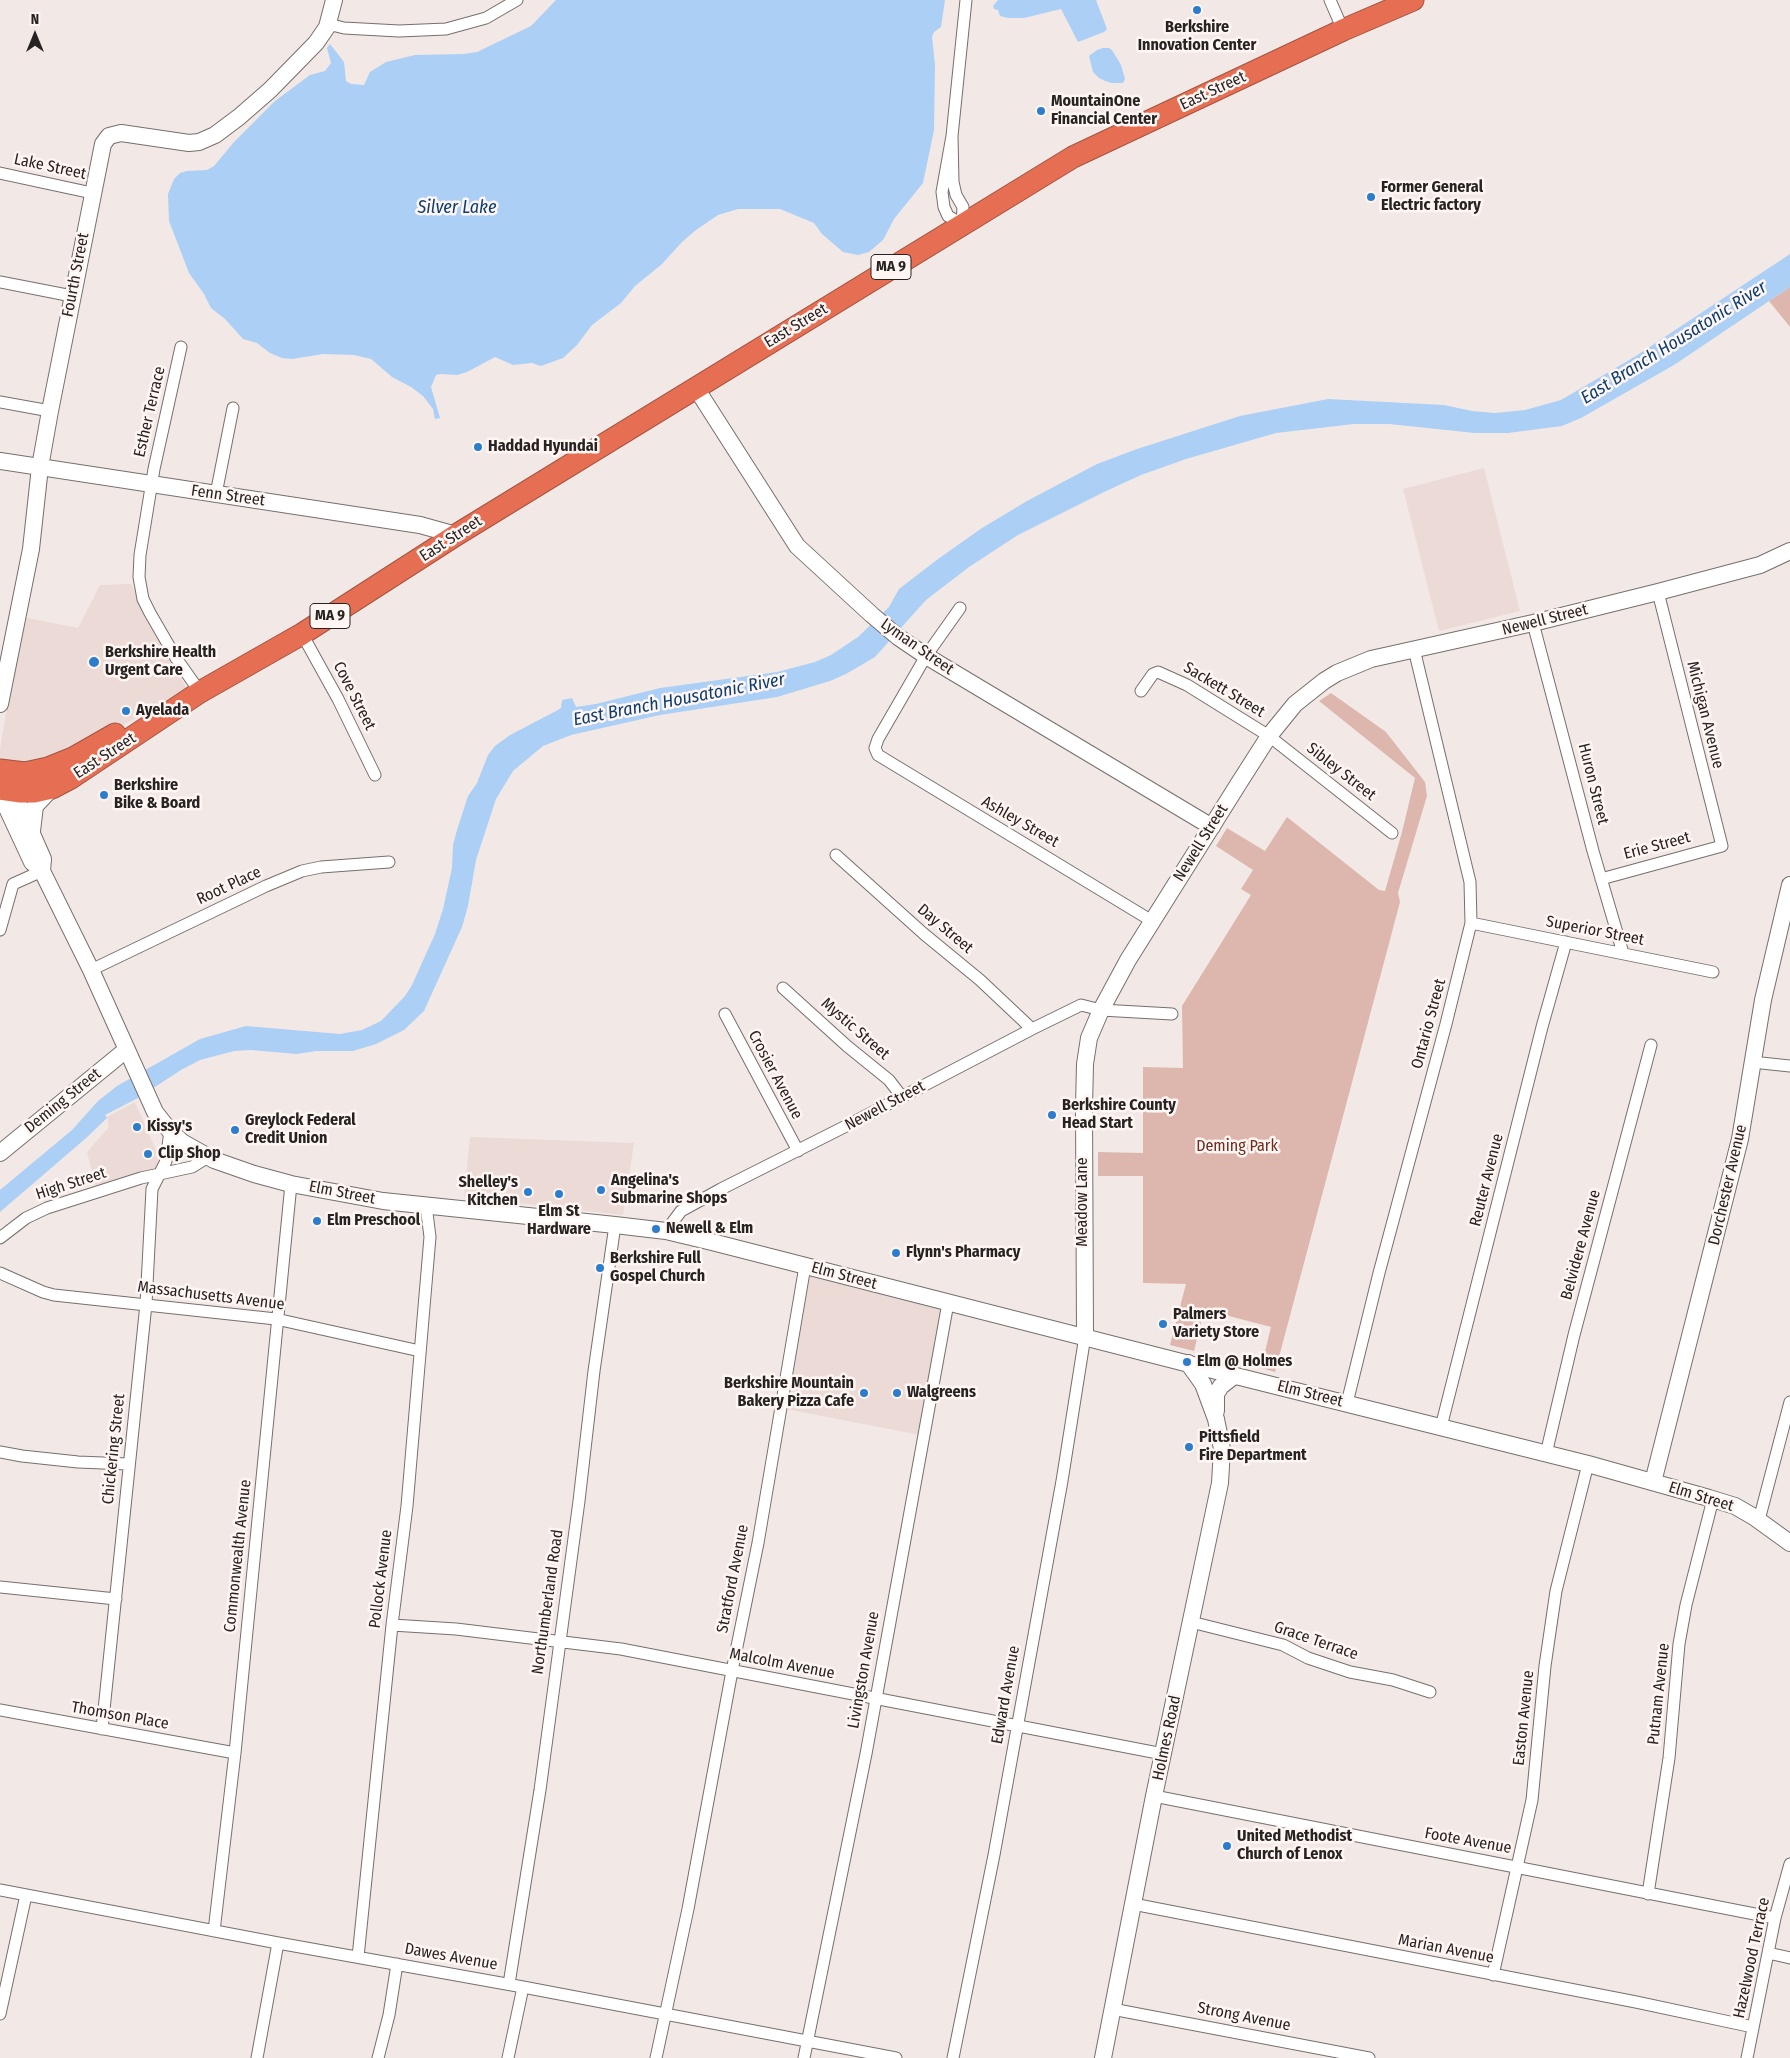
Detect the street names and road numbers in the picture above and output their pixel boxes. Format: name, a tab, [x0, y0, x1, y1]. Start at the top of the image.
street label: East Street	[1177, 67, 1249, 115]
street label: Lake Street	[12, 150, 88, 184]
street label: Fourth Street	[58, 231, 94, 319]
road number: MA 9	[871, 254, 911, 280]
street label: East Street	[761, 300, 831, 352]
street label: Esther Terrace	[130, 365, 170, 459]
street label: Fenn Street	[190, 481, 266, 511]
street label: East Street	[416, 512, 486, 566]
street label: Newell Street	[1500, 600, 1590, 640]
road number: MA 9	[310, 604, 350, 628]
street label: Lyman Street	[877, 615, 957, 679]
street label: Sackett Street	[1180, 658, 1268, 722]
street label: Cove Street	[329, 659, 379, 733]
street label: Michigan Avenue	[1682, 659, 1728, 771]
street label: East Street	[70, 729, 140, 783]
street label: Sibley Street	[1303, 739, 1379, 805]
street label: Huron Street	[1574, 741, 1612, 827]
street label: Ashley Street	[978, 792, 1062, 852]
street label: Newell Street	[1170, 801, 1232, 885]
street label: Erie Street	[1622, 828, 1692, 864]
street label: Root Place	[194, 863, 264, 909]
street label: Day Street	[913, 900, 977, 958]
street label: Superior Street	[1544, 912, 1646, 950]
street label: Ontario Street	[1408, 977, 1450, 1071]
street label: Mystic Street	[817, 994, 893, 1064]
street label: Crosier Avenue	[744, 1027, 806, 1123]
street label: Deming Street	[21, 1064, 105, 1138]
street label: Newell Street	[842, 1077, 928, 1135]
street label: Dorchester Avenue	[1705, 1123, 1751, 1247]
street label: Reuter Avenue	[1466, 1132, 1508, 1228]
street label: Meadow Lane	[1073, 1157, 1093, 1247]
street label: High Street	[33, 1164, 109, 1204]
street label: Elm Street	[307, 1177, 377, 1209]
street label: Belvidere Avenue	[1557, 1188, 1605, 1302]
street label: Elm Street	[809, 1258, 879, 1294]
street label: Massachusetts Avenue	[136, 1277, 286, 1315]
street label: Elm Street	[1275, 1377, 1345, 1411]
street label: Chickering Street	[99, 1393, 129, 1505]
street label: Elm Street	[1666, 1478, 1736, 1516]
street label: Commonwealth Avenue	[220, 1479, 256, 1633]
street label: Stratford Avenue	[713, 1523, 753, 1635]
street label: Northumberland Road	[528, 1528, 568, 1676]
street label: Pollock Avenue	[365, 1529, 397, 1629]
street label: Livingston Avenue	[844, 1610, 884, 1730]
street label: Grace Terrace	[1271, 1618, 1361, 1664]
street label: Putnam Avenue	[1644, 1642, 1674, 1746]
street label: Malcolm Avenue	[728, 1644, 836, 1684]
street label: Edward Avenue	[988, 1644, 1024, 1746]
street label: Easton Avenue	[1509, 1669, 1539, 1767]
street label: Holmes Road	[1149, 1694, 1185, 1782]
street label: Thomson Place	[70, 1698, 170, 1734]
street label: Foote Avenue	[1423, 1824, 1513, 1858]
street label: Hazelwood Terrace	[1730, 1896, 1774, 2020]
street label: Marian Avenue	[1397, 1930, 1495, 1968]
street label: Dawes Avenue	[403, 1939, 499, 1975]
street label: Strong Avenue	[1196, 1999, 1292, 2035]

